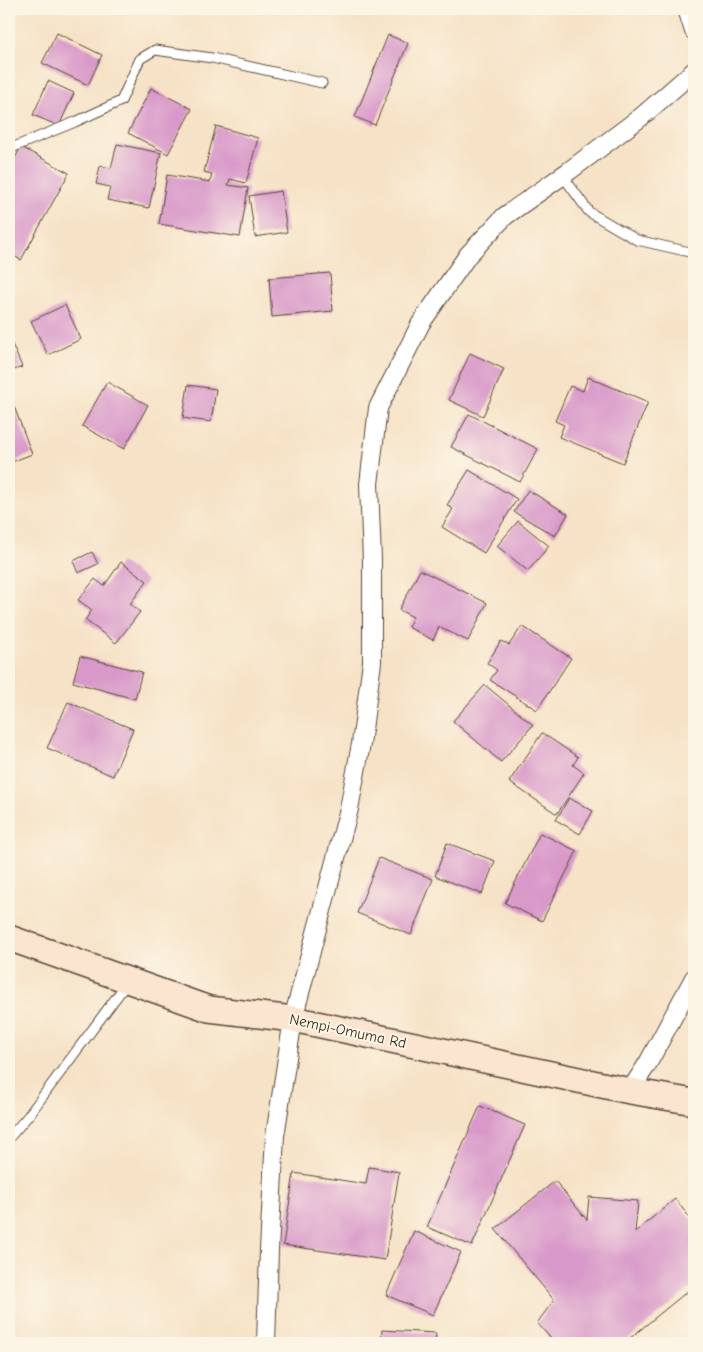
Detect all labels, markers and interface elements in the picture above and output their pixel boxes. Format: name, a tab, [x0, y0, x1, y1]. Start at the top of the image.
street label: Nempi-Omuma Rd	[288, 1010, 408, 1052]

